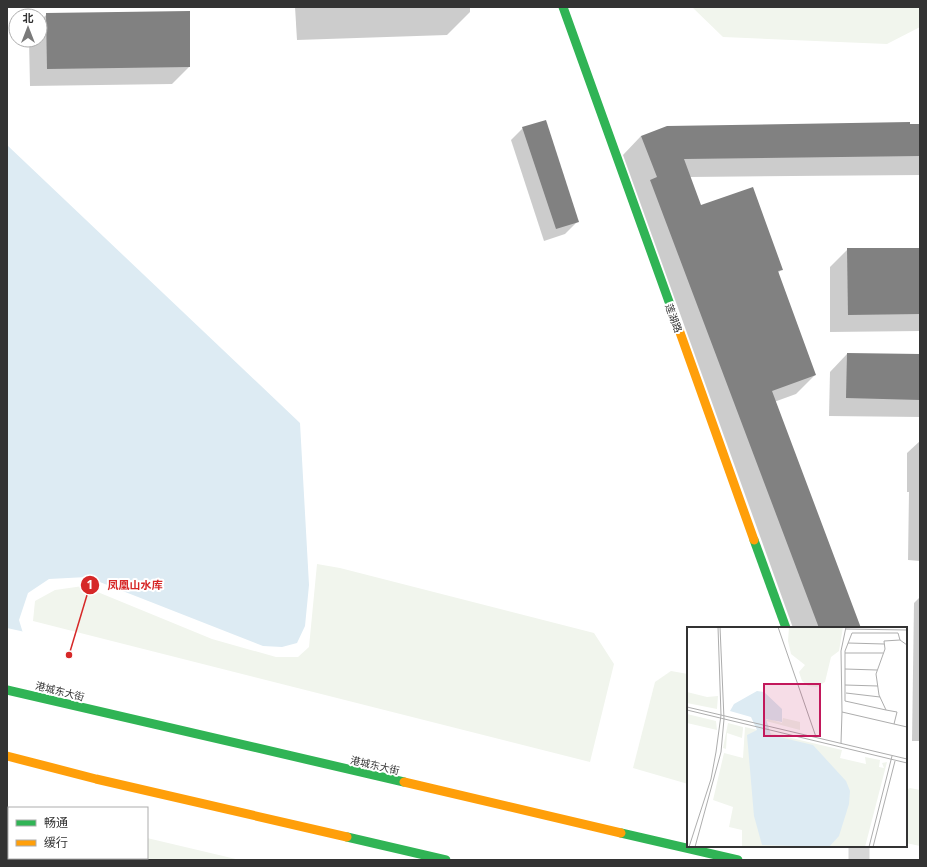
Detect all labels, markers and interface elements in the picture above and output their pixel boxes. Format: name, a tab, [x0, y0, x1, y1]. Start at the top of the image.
north arrow	[8, 8, 48, 48]
text: 北	[23, 10, 34, 25]
street label: 莲湖路	[662, 302, 686, 334]
callout: 凤凰山水库	[80, 574, 171, 597]
text: 1	[87, 576, 93, 593]
text: 凤凰山水库	[108, 577, 163, 592]
inset map	[687, 627, 907, 847]
street label: 港城东大街	[34, 678, 86, 704]
street label: 港城东大街	[349, 753, 401, 777]
legend	[8, 807, 148, 859]
text: 畅通	[44, 814, 68, 831]
text: 缓行	[44, 834, 68, 851]

